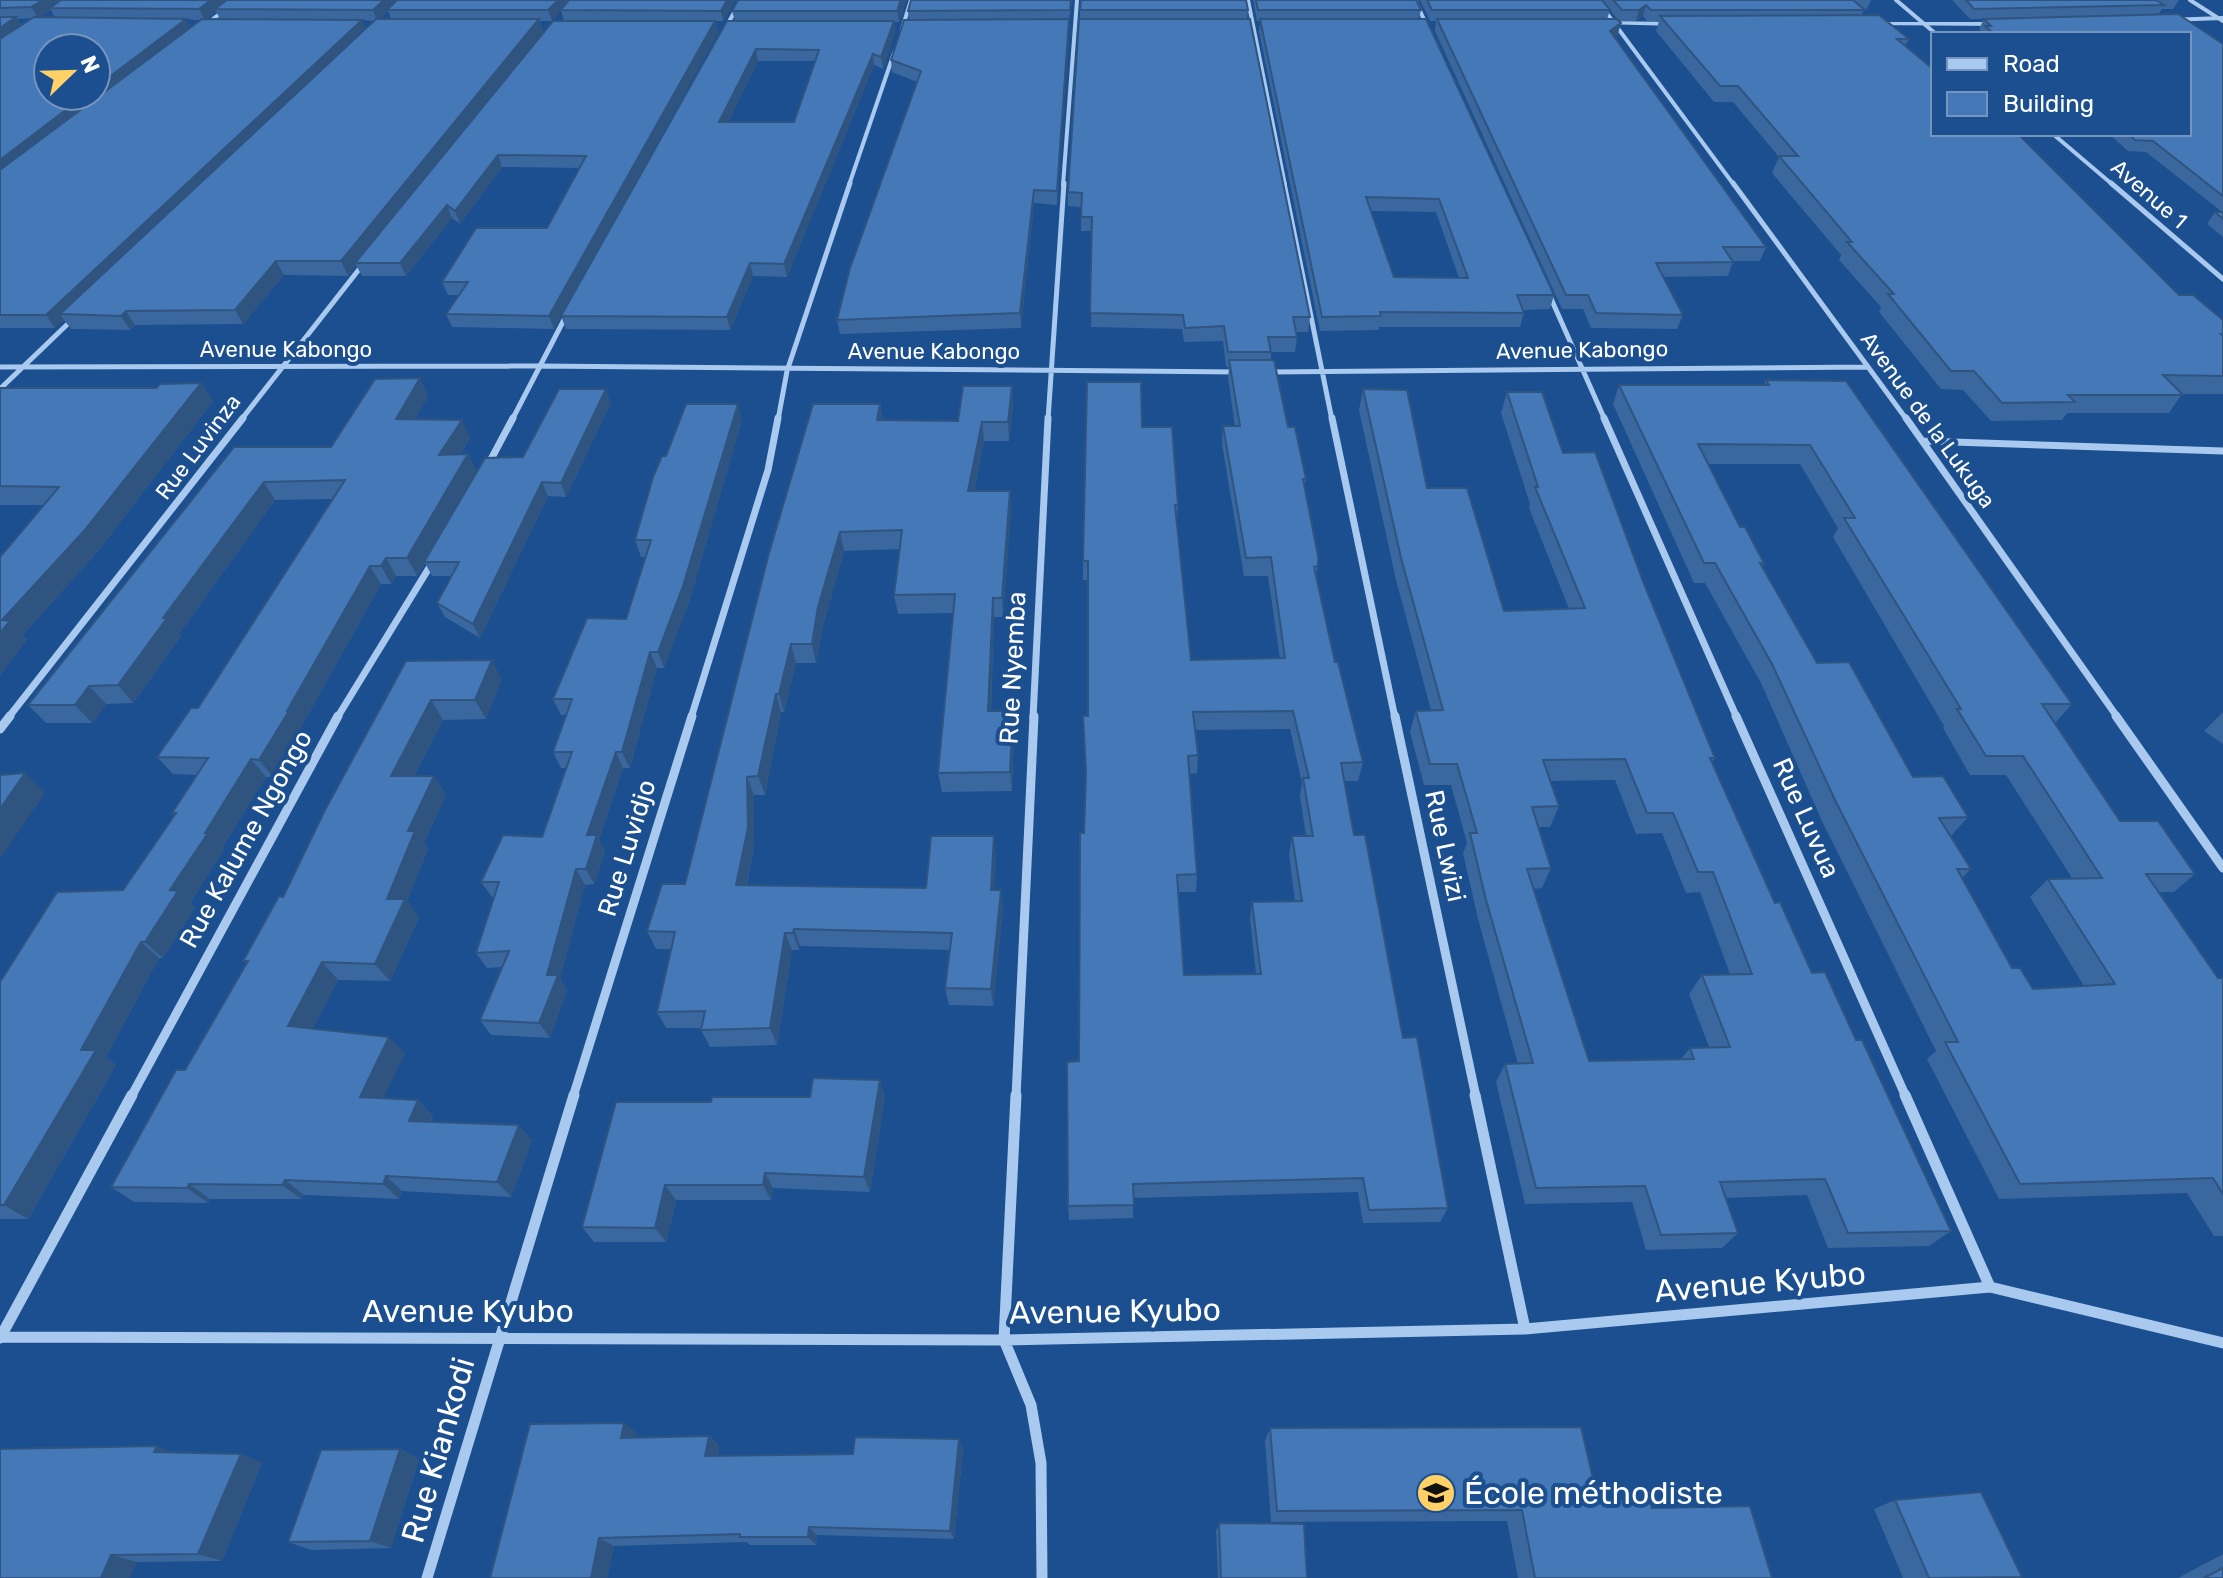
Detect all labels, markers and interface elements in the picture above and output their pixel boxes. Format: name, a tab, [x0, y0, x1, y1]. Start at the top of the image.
north arrow	[32, 32, 112, 112]
legend	[1931, 32, 2191, 136]
text: Road	[2003, 50, 2060, 78]
text: N	[74, 52, 105, 77]
text: Building	[2003, 90, 2094, 118]
street label: Avenue 1	[2105, 154, 2193, 234]
street label: Avenue de la Lukuga	[1855, 327, 2001, 513]
street label: Avenue Kabongo	[1496, 335, 1668, 365]
street label: Avenue Kabongo	[200, 336, 372, 363]
street label: Avenue Kabongo	[848, 338, 1020, 365]
street label: Rue Luvinza	[150, 389, 246, 505]
street label: Rue Nyemba	[994, 591, 1032, 745]
street label: Rue Kalume Ngongo	[173, 725, 319, 953]
street label: Rue Luvua	[1766, 753, 1846, 883]
street label: Rue Luvidjo	[592, 776, 662, 920]
street label: Rue Lwizi	[1418, 787, 1472, 905]
street label: Avenue Kyubo	[1653, 1254, 1867, 1310]
street label: Avenue Kyubo	[1009, 1290, 1221, 1332]
street label: Avenue Kyubo	[362, 1292, 574, 1330]
street label: Rue Kiankodi	[393, 1353, 483, 1547]
school or university icon: École méthodiste	[1415, 1472, 1457, 1514]
place label: École méthodiste	[1464, 1474, 1723, 1512]

